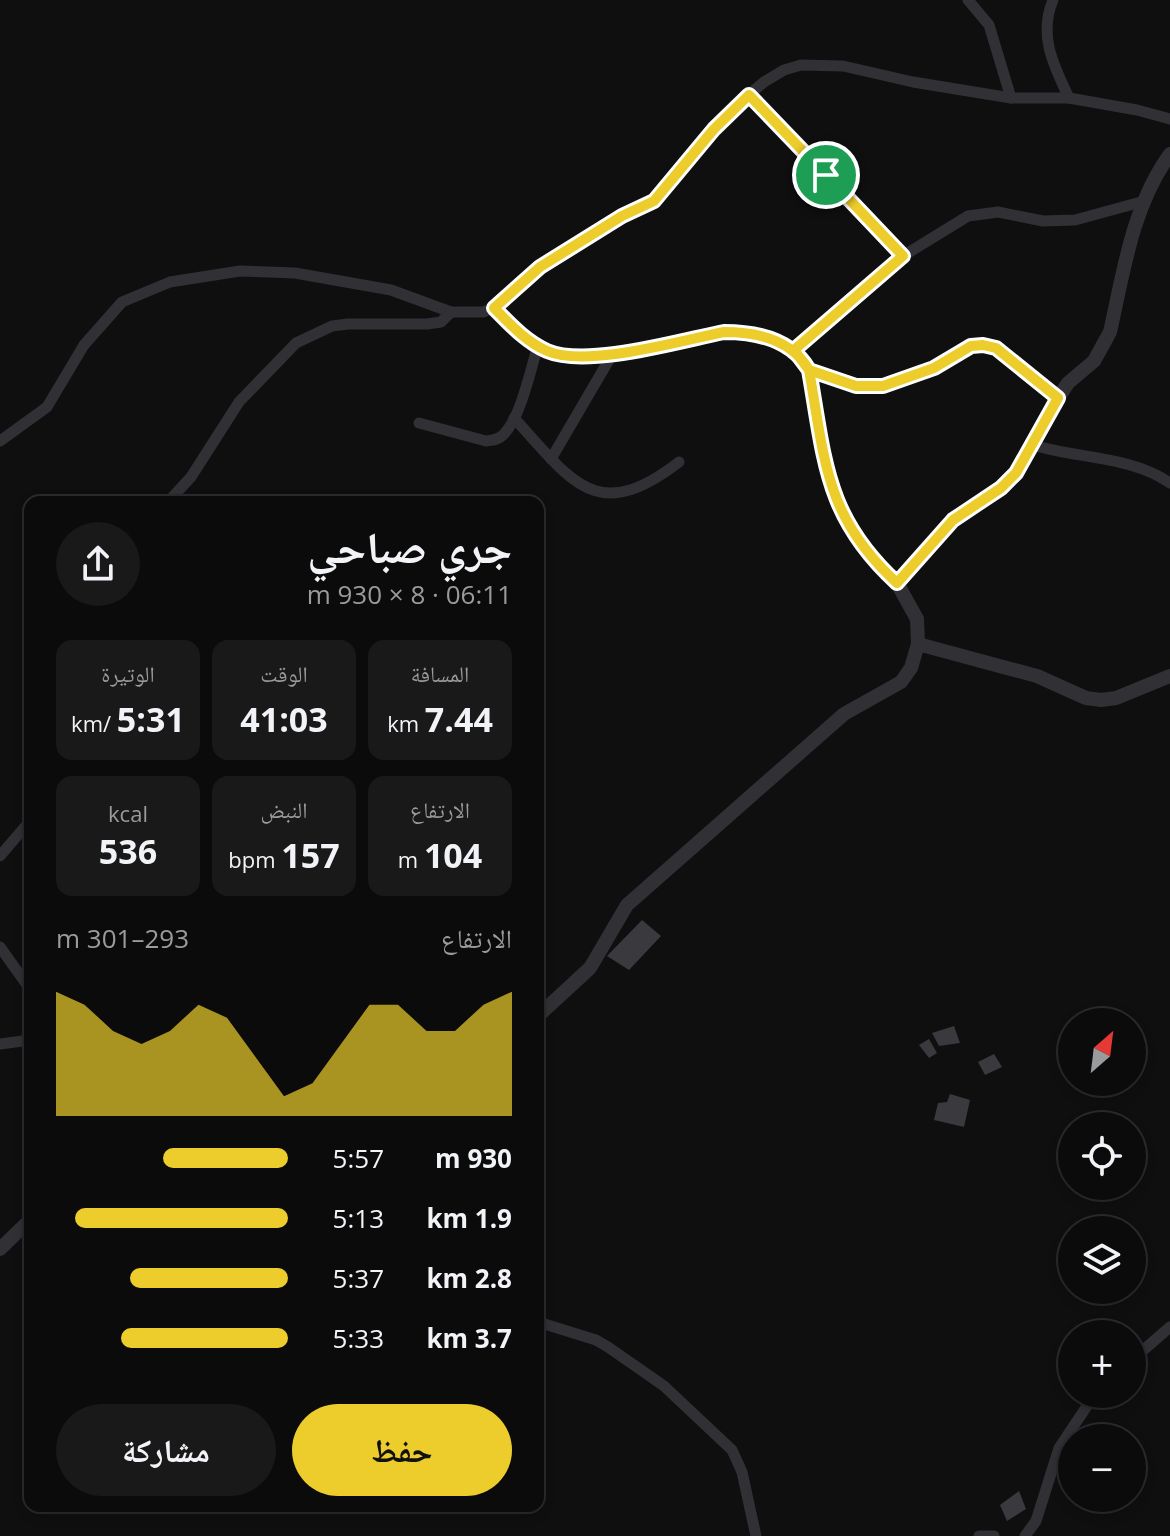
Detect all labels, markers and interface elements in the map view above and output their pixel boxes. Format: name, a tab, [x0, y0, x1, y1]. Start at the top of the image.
pin	[792, 141, 860, 209]
icon: arrive	[804, 153, 848, 197]
text: جري صباحي	[307, 516, 512, 576]
button: share	[56, 522, 140, 606]
text: 06:11 · 8 × 930 m	[307, 576, 512, 612]
text: الوتيرة	[101, 658, 155, 688]
text: الوقت	[260, 658, 308, 688]
text: المسافة	[411, 658, 469, 688]
text: 5:31	[117, 696, 185, 742]
text: 41:03	[240, 696, 328, 742]
text: 7.44	[425, 696, 493, 742]
text: /km	[71, 708, 117, 738]
text: km	[387, 708, 425, 738]
text: النبض	[261, 794, 307, 824]
text: الارتفاع	[410, 794, 470, 824]
text: kcal	[108, 798, 148, 828]
text: 536	[99, 828, 157, 874]
text: 157	[281, 832, 340, 878]
text: 104	[424, 832, 482, 878]
text: bpm	[228, 844, 281, 874]
text: m	[398, 844, 424, 874]
text: 293–301 m	[56, 920, 189, 956]
text: الارتفاع	[441, 920, 512, 956]
north arrow	[1058, 1008, 1146, 1096]
map controls	[1058, 1008, 1146, 1512]
button: locate	[1058, 1112, 1146, 1200]
text: 5:57	[333, 1140, 384, 1176]
text: 930 m	[435, 1140, 512, 1176]
text: 5:13	[333, 1200, 384, 1236]
text: 1.9 km	[426, 1200, 512, 1236]
button: layers	[1058, 1216, 1146, 1304]
text: 5:37	[333, 1260, 384, 1296]
text: 2.8 km	[426, 1260, 512, 1296]
text: 5:33	[333, 1320, 384, 1356]
text: 3.7 km	[426, 1320, 512, 1356]
button: +	[1058, 1320, 1146, 1408]
button: مشاركة	[56, 1404, 276, 1496]
button: حفظ	[292, 1404, 512, 1496]
button: −	[1058, 1424, 1146, 1512]

